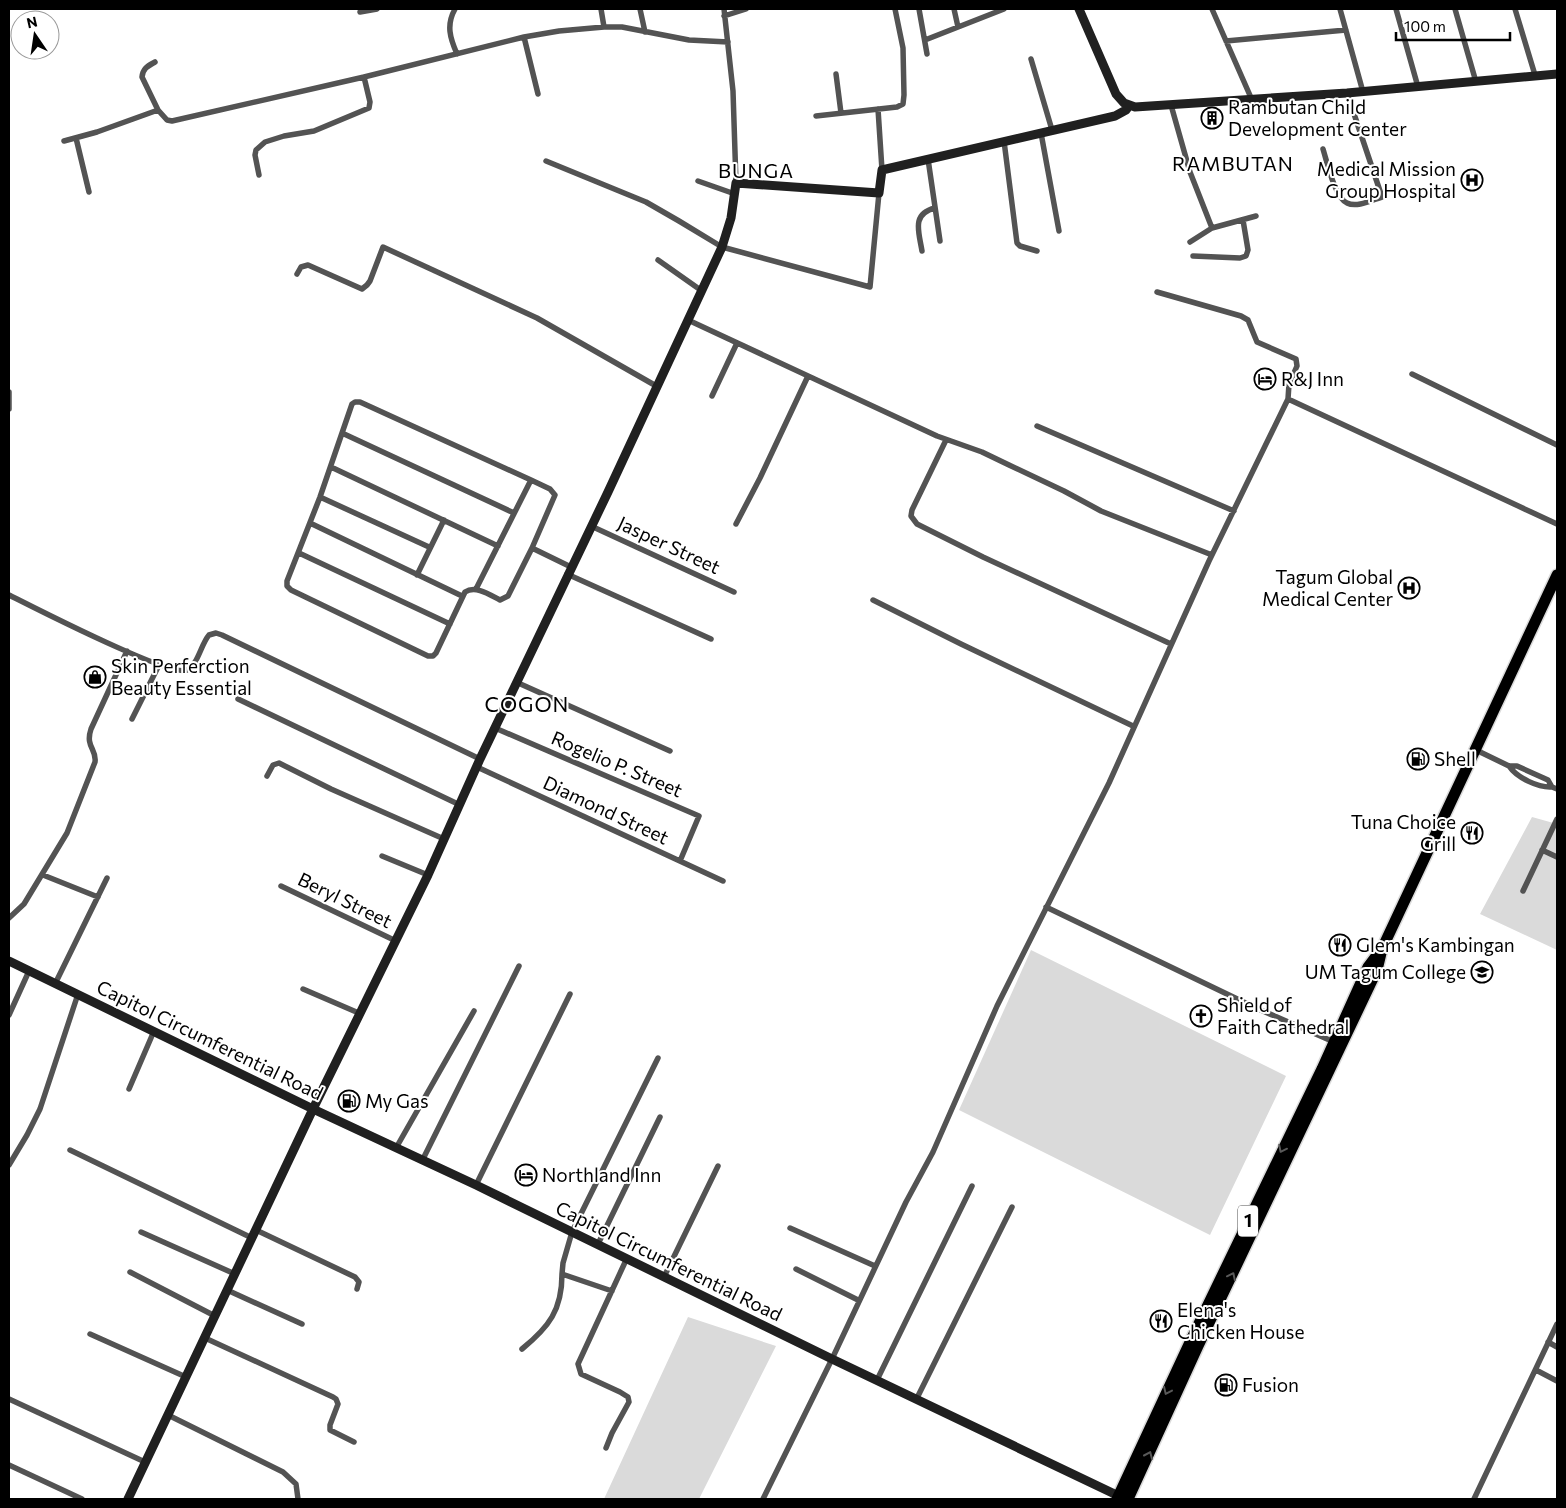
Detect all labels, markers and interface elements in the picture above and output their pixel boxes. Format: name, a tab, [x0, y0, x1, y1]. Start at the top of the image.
north arrow	[10, 10, 60, 60]
scale bar	[1396, 10, 1510, 42]
text: N	[25, 12, 39, 31]
text: 100 m	[1404, 17, 1446, 35]
place label: Rambutan Child Development Center	[1228, 95, 1407, 140]
building icon: Rambutan Child Development Center	[1200, 106, 1224, 130]
district label: RAMBUTAN	[1172, 151, 1294, 175]
place label: Medical Mission Group Hospital	[1317, 157, 1456, 202]
district label: BUNGA	[718, 158, 794, 182]
hospital icon: Medical Mission Group Hospital	[1460, 168, 1484, 192]
hotel icon: R&J Inn	[1253, 367, 1277, 391]
place label: R&J Inn	[1281, 367, 1344, 390]
street label: Jasper Street	[614, 511, 724, 578]
place label: Tagum Global Medical Center	[1262, 565, 1393, 610]
hospital icon: Tagum Global Medical Center	[1397, 576, 1421, 600]
place label: Skin Perferction Beauty Essential	[111, 654, 252, 699]
shop icon: Skin Perferction Beauty Essential	[83, 665, 107, 689]
district label: COGON	[485, 691, 569, 716]
street label: Rogelio P. Street	[548, 726, 686, 802]
fuel station icon: Shell	[1406, 747, 1430, 771]
place label: Shell	[1434, 747, 1476, 770]
street label: Diamond Street	[540, 770, 673, 849]
place label: Tuna Choice Grill	[1351, 810, 1456, 855]
restaurant icon: Tuna Choice Grill	[1460, 821, 1484, 845]
street label: Beryl Street	[294, 867, 396, 932]
restaurant icon: Glem's Kambingan	[1328, 933, 1352, 957]
place label: Glem's Kambingan	[1356, 933, 1515, 956]
place label: UM Tagum College	[1305, 960, 1466, 983]
school or university icon: UM Tagum College	[1470, 960, 1494, 984]
street label: Capitol Circumferential Road	[93, 975, 327, 1104]
place label: Shield of Faith Cathedral	[1217, 993, 1349, 1038]
church icon: Shield of Faith Cathedral	[1189, 1004, 1213, 1028]
fuel station icon: My Gas	[337, 1089, 361, 1113]
place label: My Gas	[365, 1089, 429, 1112]
one-way arrow	[1278, 1144, 1288, 1153]
hotel icon: Northland Inn	[514, 1163, 538, 1187]
place label: Northland Inn	[542, 1163, 661, 1186]
street label: Capitol Circumferential Road	[552, 1196, 786, 1325]
road number: 1	[1238, 1206, 1258, 1236]
one-way arrow	[1226, 1272, 1236, 1281]
place label: Elena's Chicken House	[1177, 1298, 1304, 1343]
restaurant icon: Elena's Chicken House	[1149, 1309, 1173, 1333]
fuel station icon: Fusion	[1214, 1373, 1238, 1397]
place label: Fusion	[1242, 1373, 1299, 1396]
one-way arrow	[1163, 1386, 1174, 1395]
one-way arrow	[1142, 1451, 1153, 1460]

